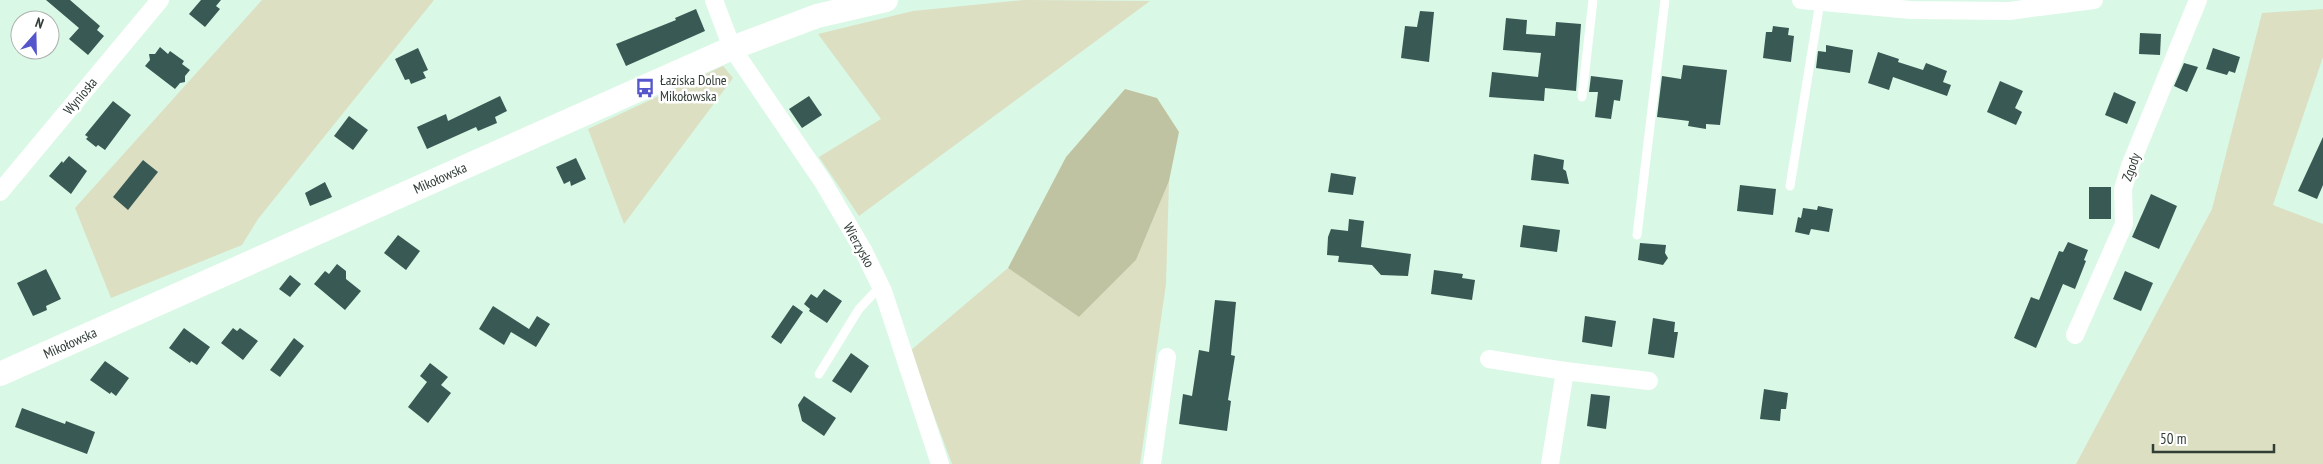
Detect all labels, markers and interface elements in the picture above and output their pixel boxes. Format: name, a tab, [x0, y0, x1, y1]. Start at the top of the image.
north arrow	[10, 10, 60, 60]
text: N	[33, 13, 46, 33]
place label: Łaziska Dolne Mikołowska	[660, 71, 727, 105]
street label: Wyniosła	[59, 74, 101, 118]
bus stop icon: Łaziska Dolne Mikołowska	[634, 77, 656, 99]
street label: Zgody	[2118, 150, 2145, 184]
street label: Mikołowska	[411, 158, 469, 198]
street label: Wierzysko	[839, 219, 879, 271]
street label: Mikołowska	[41, 323, 99, 363]
scale bar	[2153, 422, 2274, 454]
text: 50 m	[2160, 429, 2186, 448]

